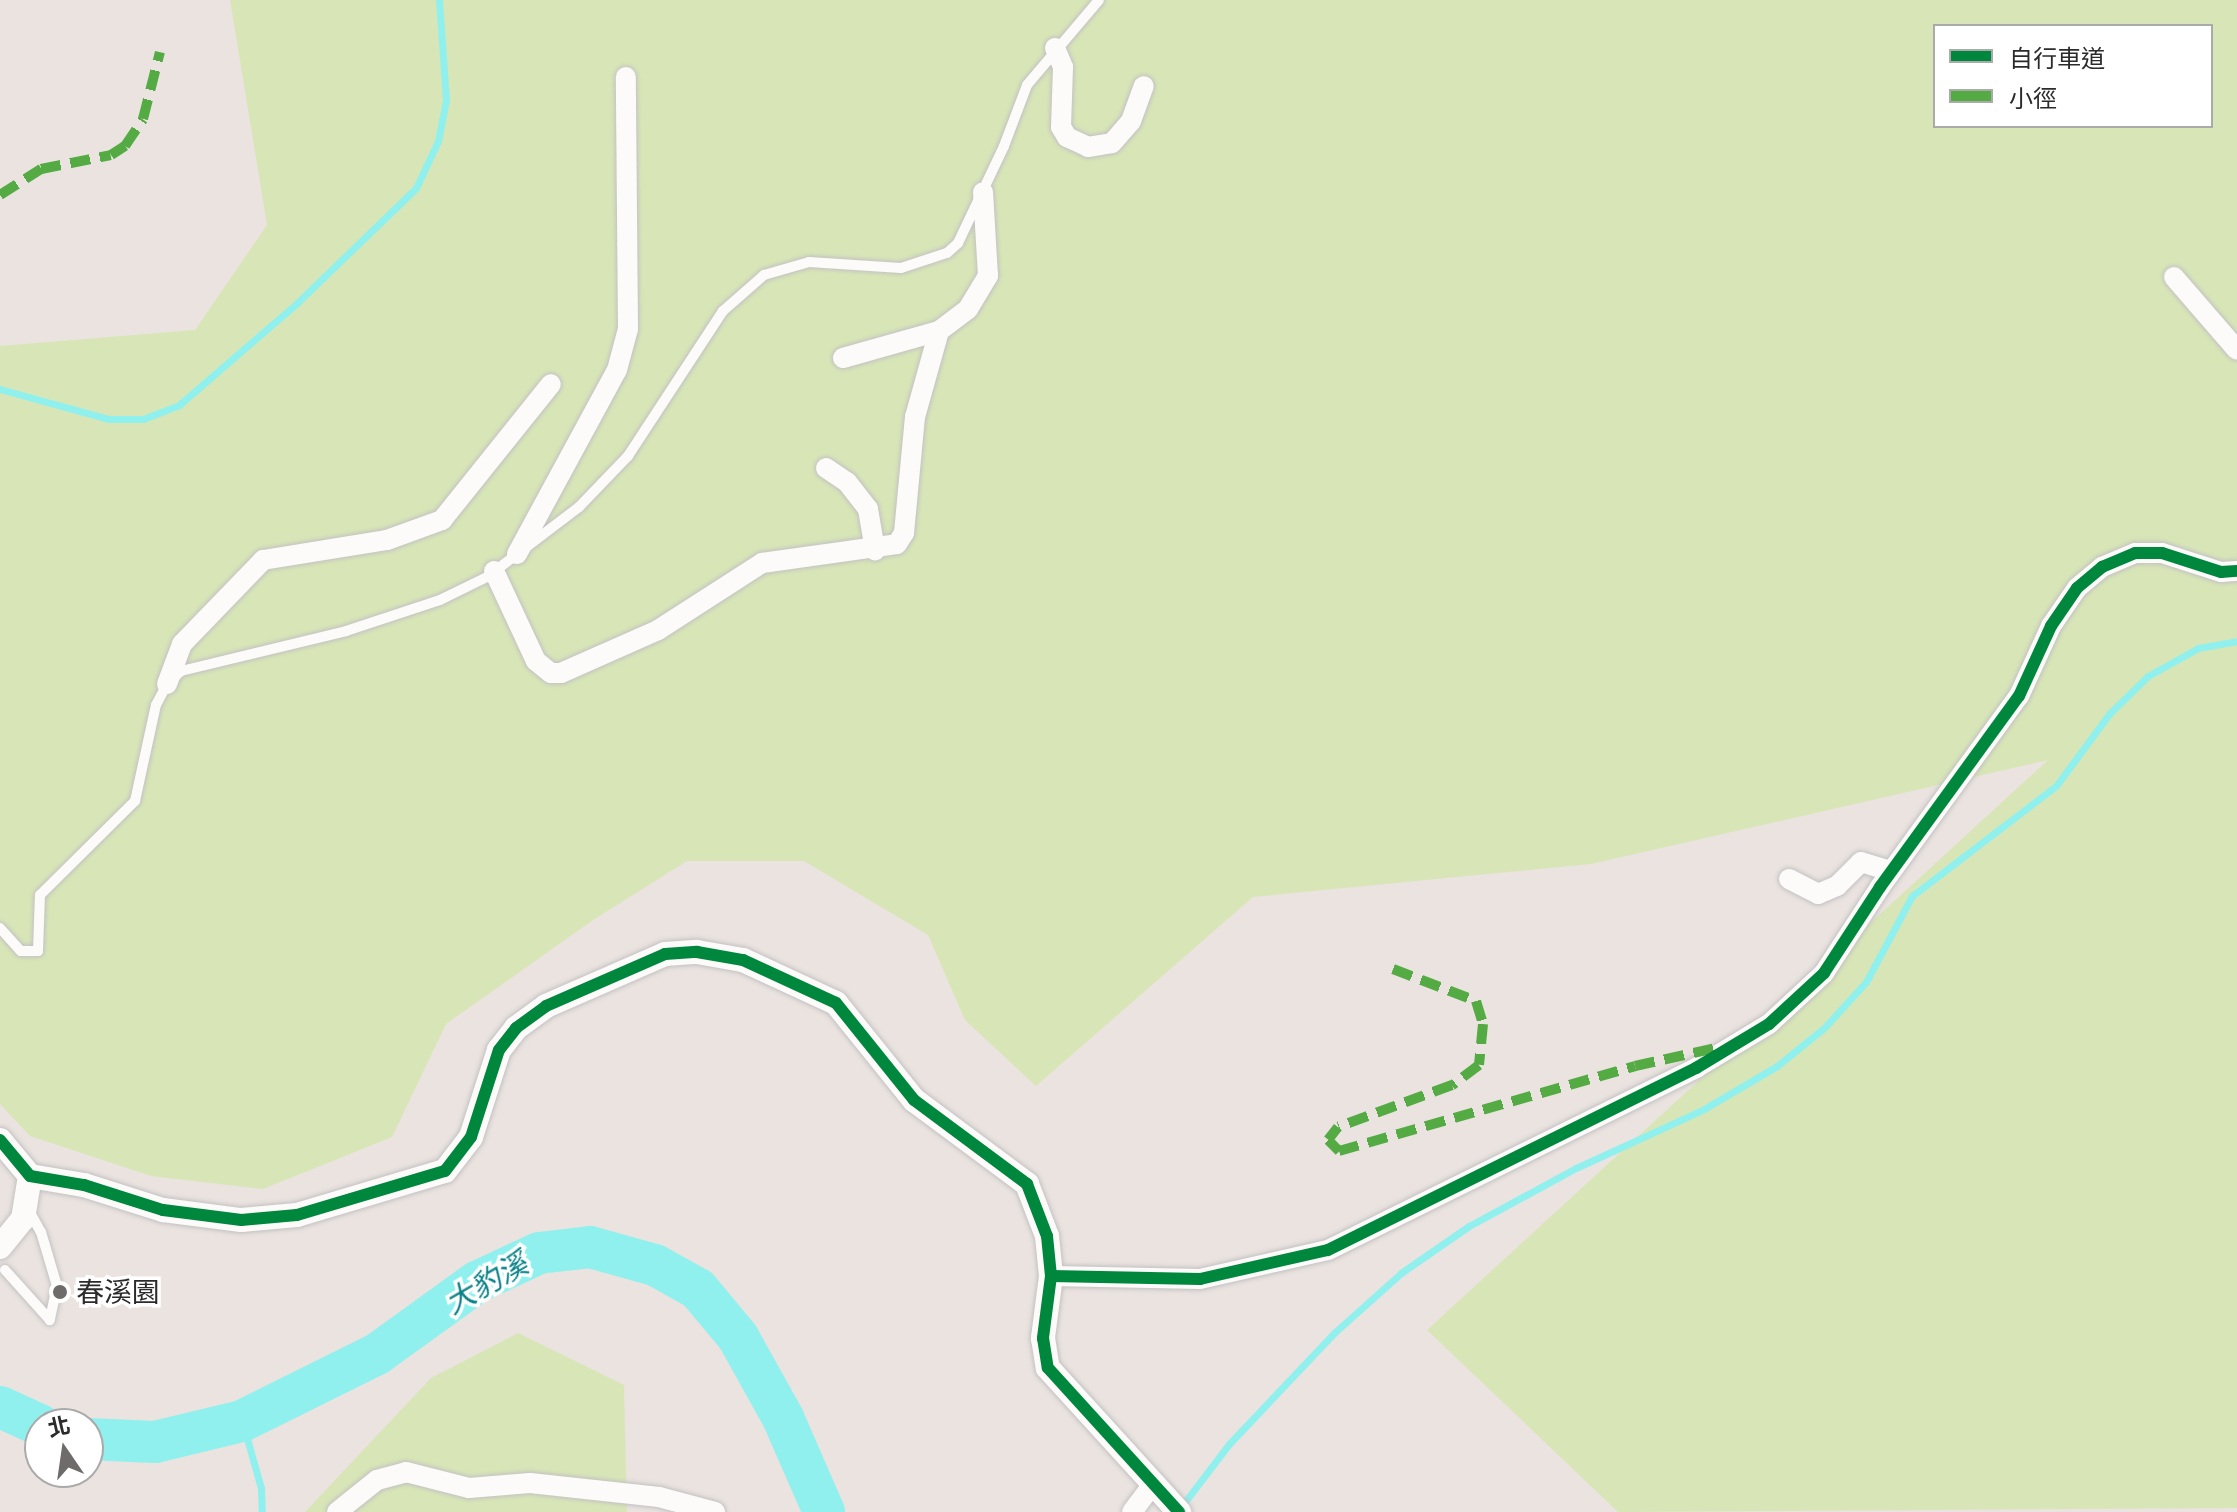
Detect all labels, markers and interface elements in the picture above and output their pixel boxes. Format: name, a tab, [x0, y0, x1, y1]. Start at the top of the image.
legend	[1933, 24, 2213, 128]
text: 自行車道	[2009, 43, 2105, 72]
text: 小徑	[2009, 83, 2057, 112]
water label: 大豹溪	[438, 1245, 534, 1321]
place label: 春溪園	[76, 1275, 160, 1309]
marker: 春溪園	[51, 1283, 69, 1301]
north arrow	[24, 1408, 104, 1488]
text: 北	[45, 1410, 73, 1442]

